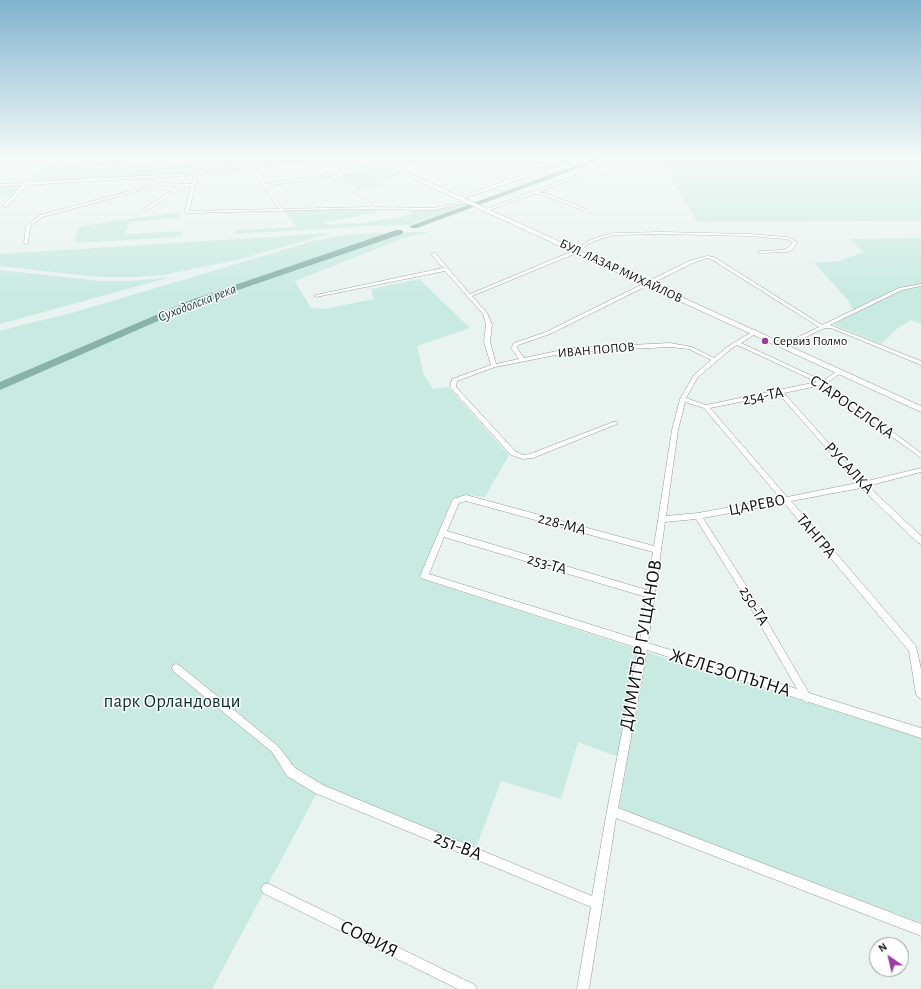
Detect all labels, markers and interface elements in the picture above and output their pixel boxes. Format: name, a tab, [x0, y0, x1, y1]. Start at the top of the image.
street label: БУЛ. ЛАЗАР МИХАЙЛОВ	[557, 236, 685, 306]
water label: Суходолска река	[155, 280, 239, 326]
place label: Сервиз Полмо	[773, 333, 847, 349]
marker: Сервиз Полмо	[760, 336, 770, 346]
street label: ИВАН ПОПОВ	[557, 339, 635, 361]
street label: СТАРОСЕЛСКА	[806, 371, 898, 443]
street label: 254-ТА	[741, 383, 785, 409]
street label: РУСАЛКА	[820, 438, 878, 498]
street label: ЦАРЕВО	[727, 490, 787, 520]
street label: 228-МА	[536, 508, 588, 540]
street label: ТАНГРА	[792, 510, 840, 562]
street label: 253-ТА	[525, 549, 569, 579]
street label: ДИМИТЪР ГУЩАНОВ	[615, 558, 667, 732]
street label: 250-ТА	[735, 583, 773, 629]
street label: ЖЕЛЕЗОПЪТНА	[667, 644, 793, 702]
park label: парк Орландовци	[103, 690, 241, 712]
street label: 251-ВА	[430, 826, 486, 866]
street label: СОФИЯ	[336, 915, 402, 963]
north arrow	[869, 937, 909, 977]
text: N	[876, 941, 889, 954]

